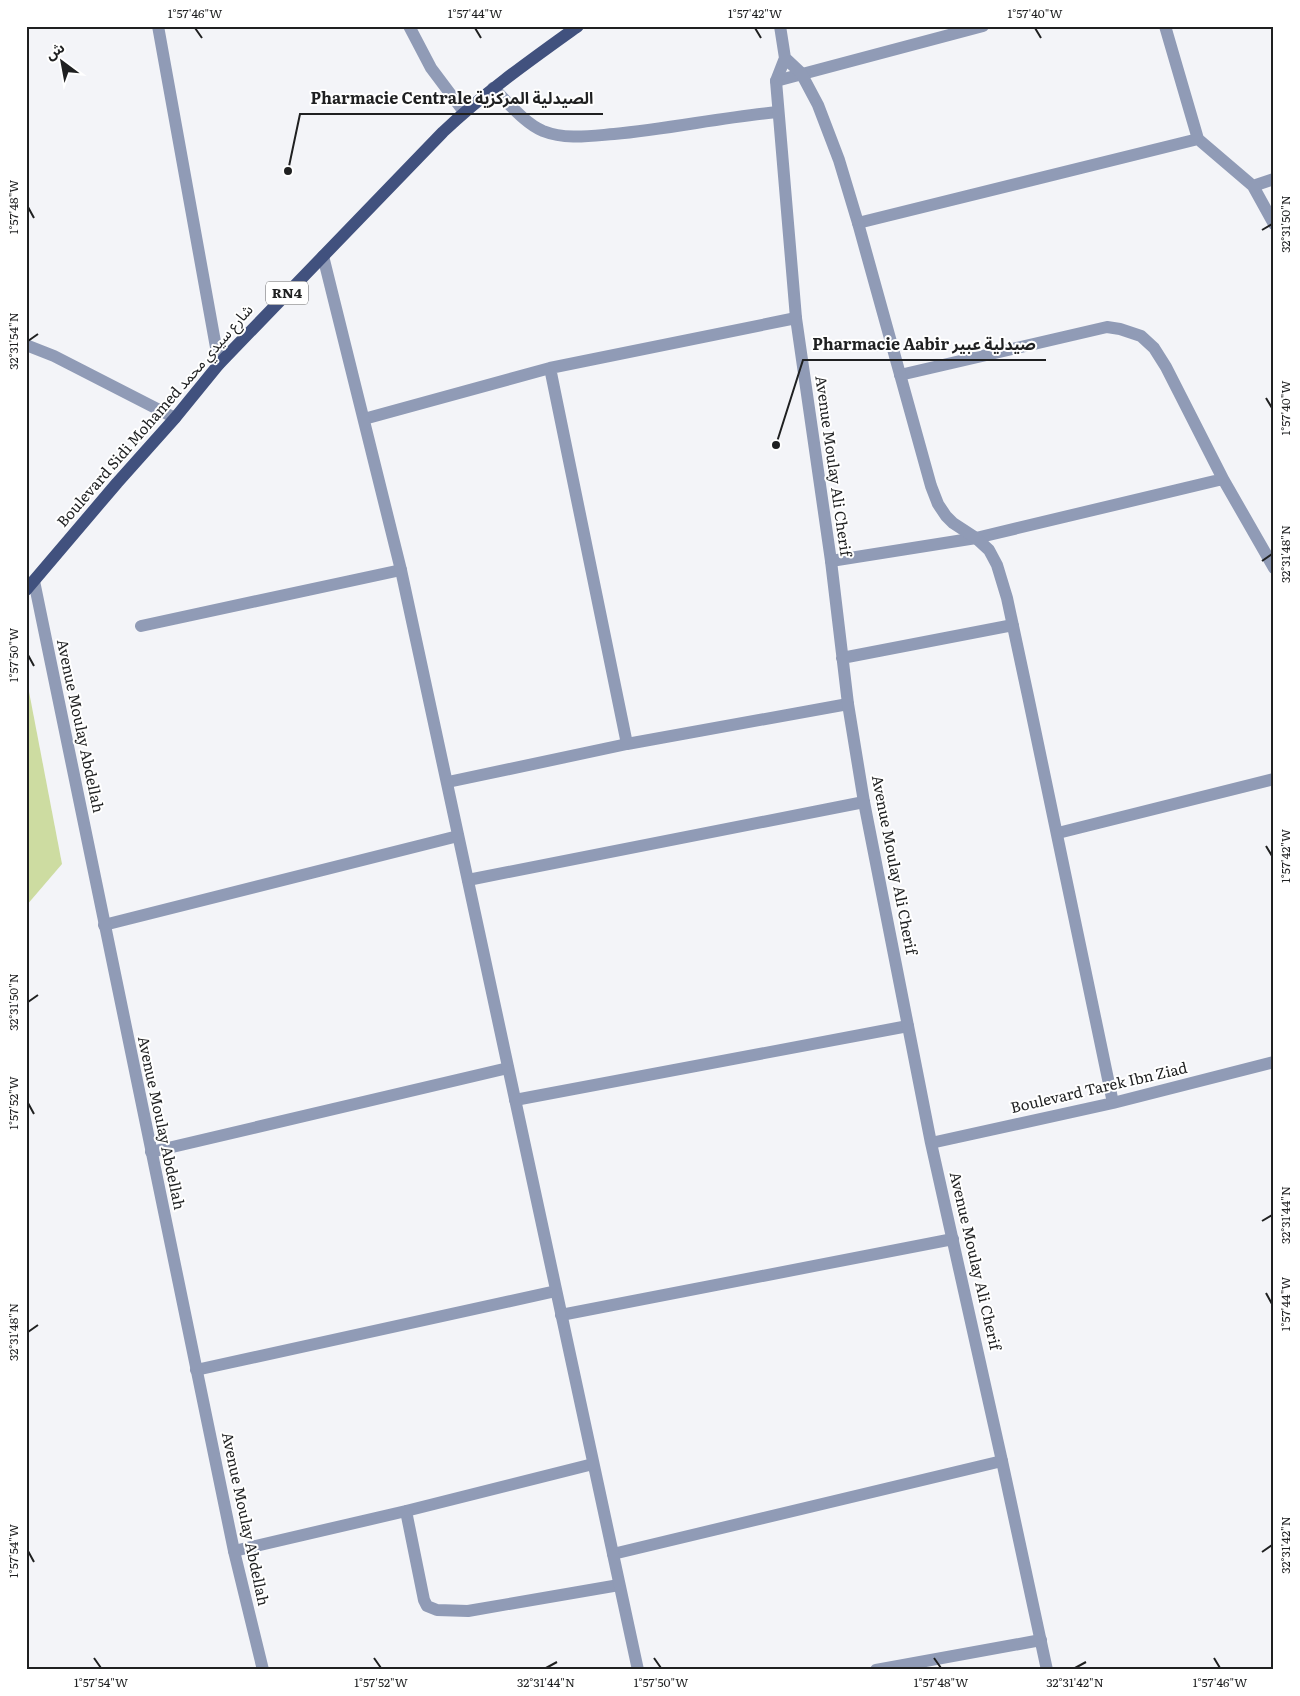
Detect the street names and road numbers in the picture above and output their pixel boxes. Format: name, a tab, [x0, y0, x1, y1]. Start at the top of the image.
road number: RN4	[266, 282, 308, 304]
street label: Boulevard Sidi Mohamed شارع سيدي محمد	[50, 298, 259, 533]
street label: Avenue Moulay Ali Cherif	[810, 374, 859, 559]
street label: Avenue Moulay Abdellah	[52, 637, 111, 815]
street label: Avenue Moulay Ali Cherif	[867, 773, 924, 958]
street label: Avenue Moulay Abdellah	[133, 1034, 192, 1212]
street label: Boulevard Tarek Ibn Ziad	[1008, 1055, 1189, 1118]
street label: Avenue Moulay Ali Cherif	[945, 1169, 1008, 1353]
street label: Avenue Moulay Abdellah	[217, 1430, 276, 1608]

